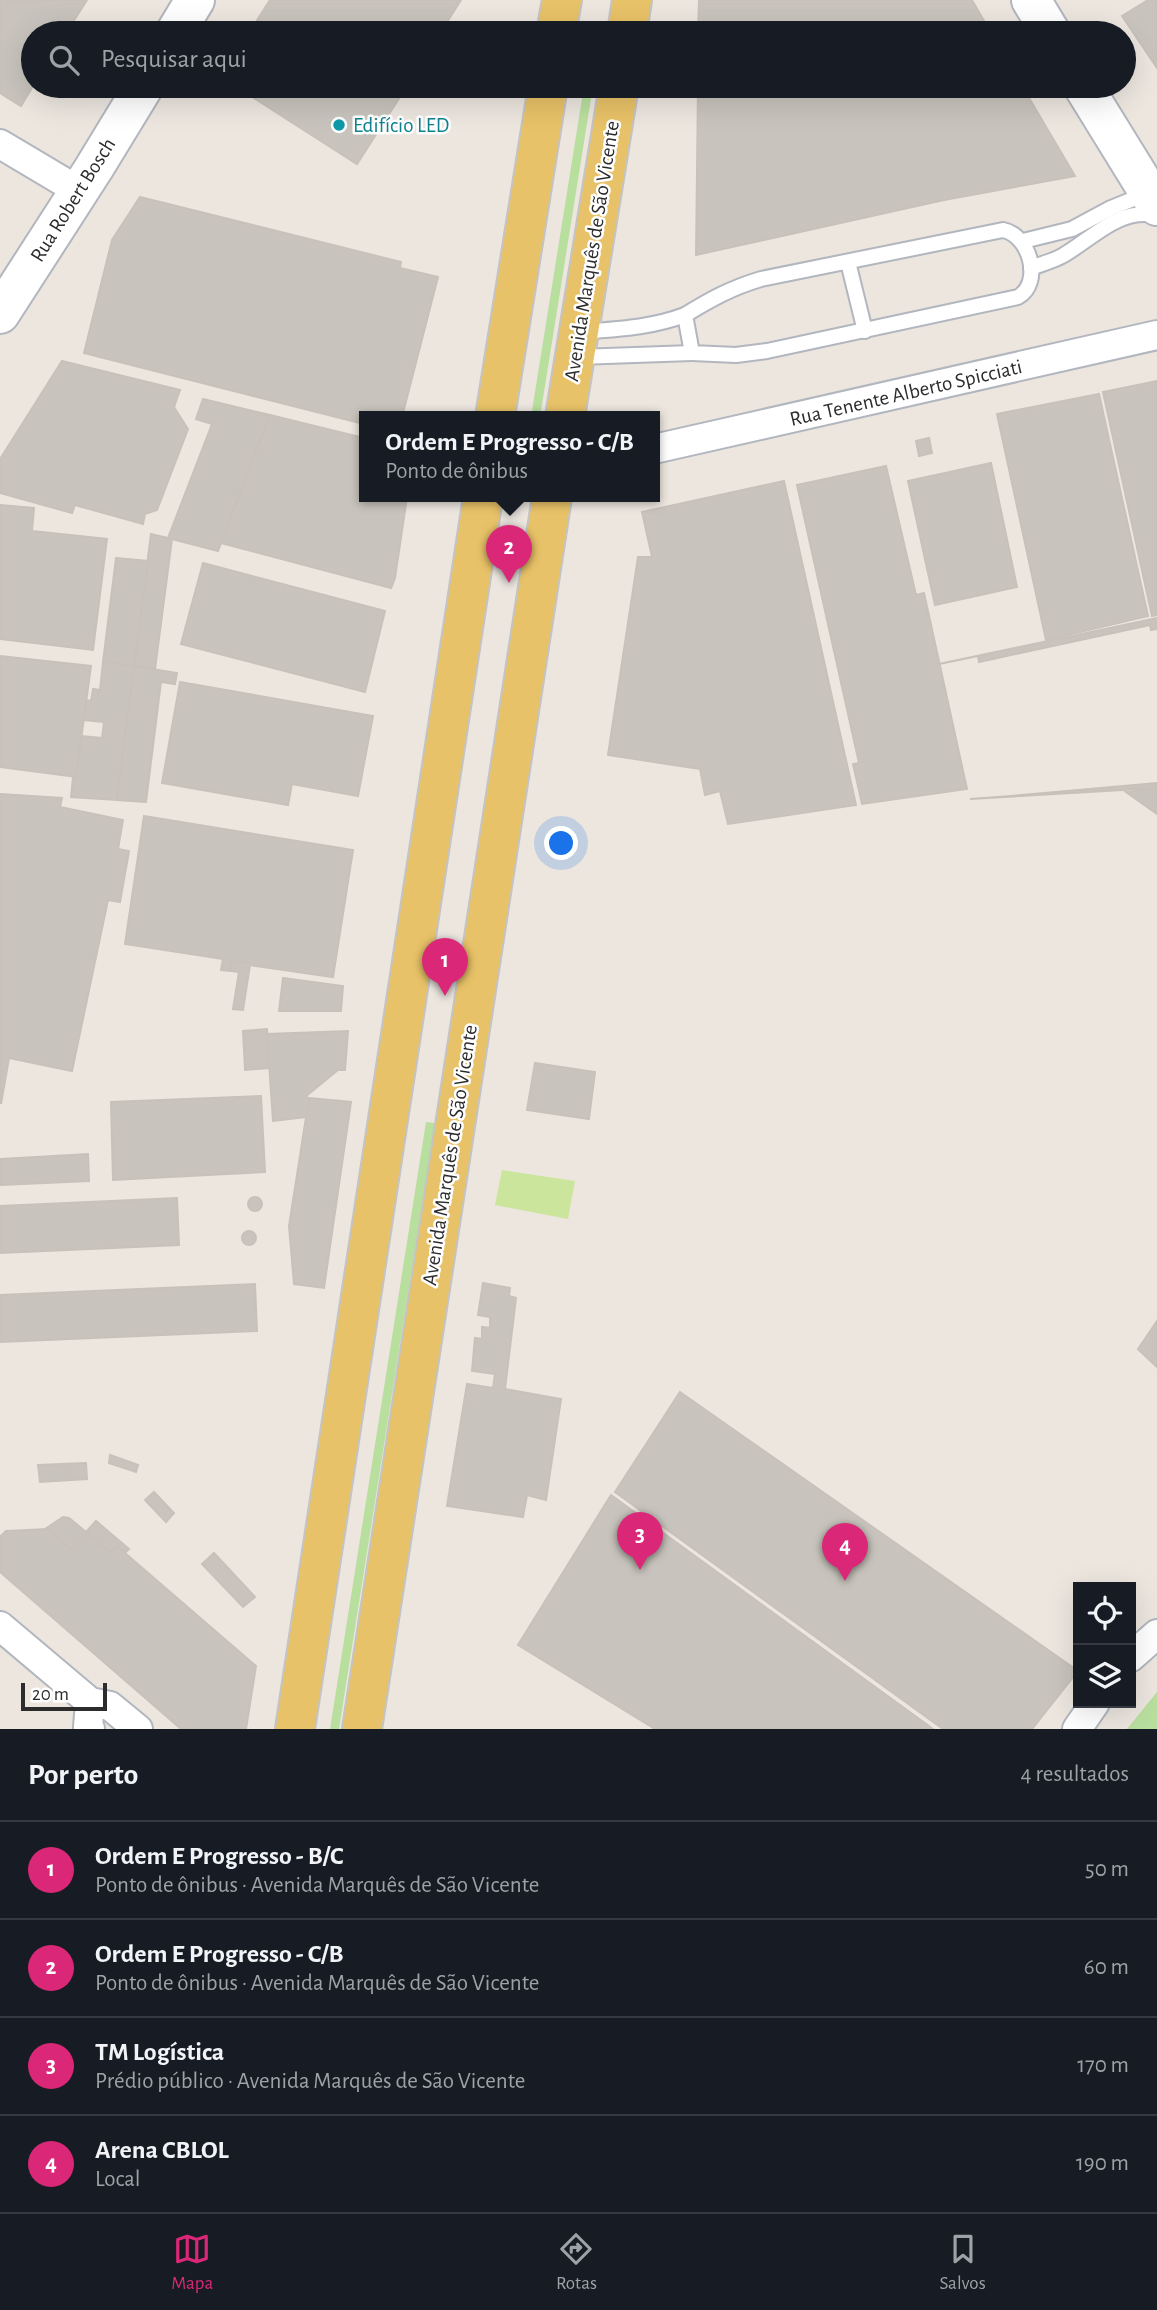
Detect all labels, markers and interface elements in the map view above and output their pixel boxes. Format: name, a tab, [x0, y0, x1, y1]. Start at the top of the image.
search box	[21, 21, 1136, 98]
icon: search	[45, 41, 83, 79]
text: Pesquisar aqui	[101, 46, 247, 72]
place label: Edifício LED	[353, 115, 449, 136]
marker: Edifício LED	[331, 117, 347, 133]
street label: Avenida Marquês de São Vicente	[561, 119, 623, 383]
street label: Rua Robert Bosch	[26, 134, 120, 266]
street label: Rua Tenente Alberto Spicciati	[788, 356, 1024, 430]
popup	[359, 411, 660, 502]
text: Ordem E Progresso - C/B	[385, 429, 634, 455]
text: Ponto de ônibus	[385, 460, 528, 483]
pin: 2	[486, 525, 532, 583]
your location	[544, 826, 578, 860]
pin: 1	[422, 938, 468, 996]
street label: Avenida Marquês de São Vicente	[419, 1023, 481, 1287]
pin: 3	[617, 1512, 663, 1570]
pin: 4	[822, 1523, 868, 1581]
map controls	[1073, 1582, 1136, 1708]
button: locate	[1073, 1582, 1136, 1645]
button: layers	[1073, 1645, 1136, 1708]
scale bar	[21, 1680, 107, 1712]
text: 20 m	[32, 1685, 69, 1704]
text: Por perto	[28, 1760, 138, 1790]
text: 4 resultados	[1021, 1763, 1129, 1786]
text: Ordem E Progresso - B/C	[95, 1843, 344, 1869]
text: 1	[47, 1858, 55, 1881]
text: 50 m	[1085, 1858, 1129, 1881]
text: Ponto de ônibus · Avenida Marquês de São Vicente	[95, 1874, 539, 1897]
text: Ordem E Progresso - C/B	[95, 1941, 344, 1967]
text: 2	[46, 1956, 56, 1979]
text: 60 m	[1084, 1956, 1129, 1979]
text: Ponto de ônibus · Avenida Marquês de São Vicente	[95, 1972, 539, 1995]
text: TM Logística	[95, 2039, 224, 2065]
text: 3	[46, 2054, 56, 2077]
text: 170 m	[1077, 2054, 1129, 2077]
text: Prédio público · Avenida Marquês de São Vicente	[95, 2070, 525, 2093]
text: Arena CBLOL	[95, 2137, 229, 2163]
text: 4	[45, 2152, 57, 2175]
text: 190 m	[1076, 2152, 1129, 2175]
text: Local	[95, 2168, 140, 2191]
tab: Mapa	[171, 2230, 213, 2295]
tab: Rotas	[556, 2230, 597, 2295]
tab: Salvos	[940, 2230, 986, 2295]

